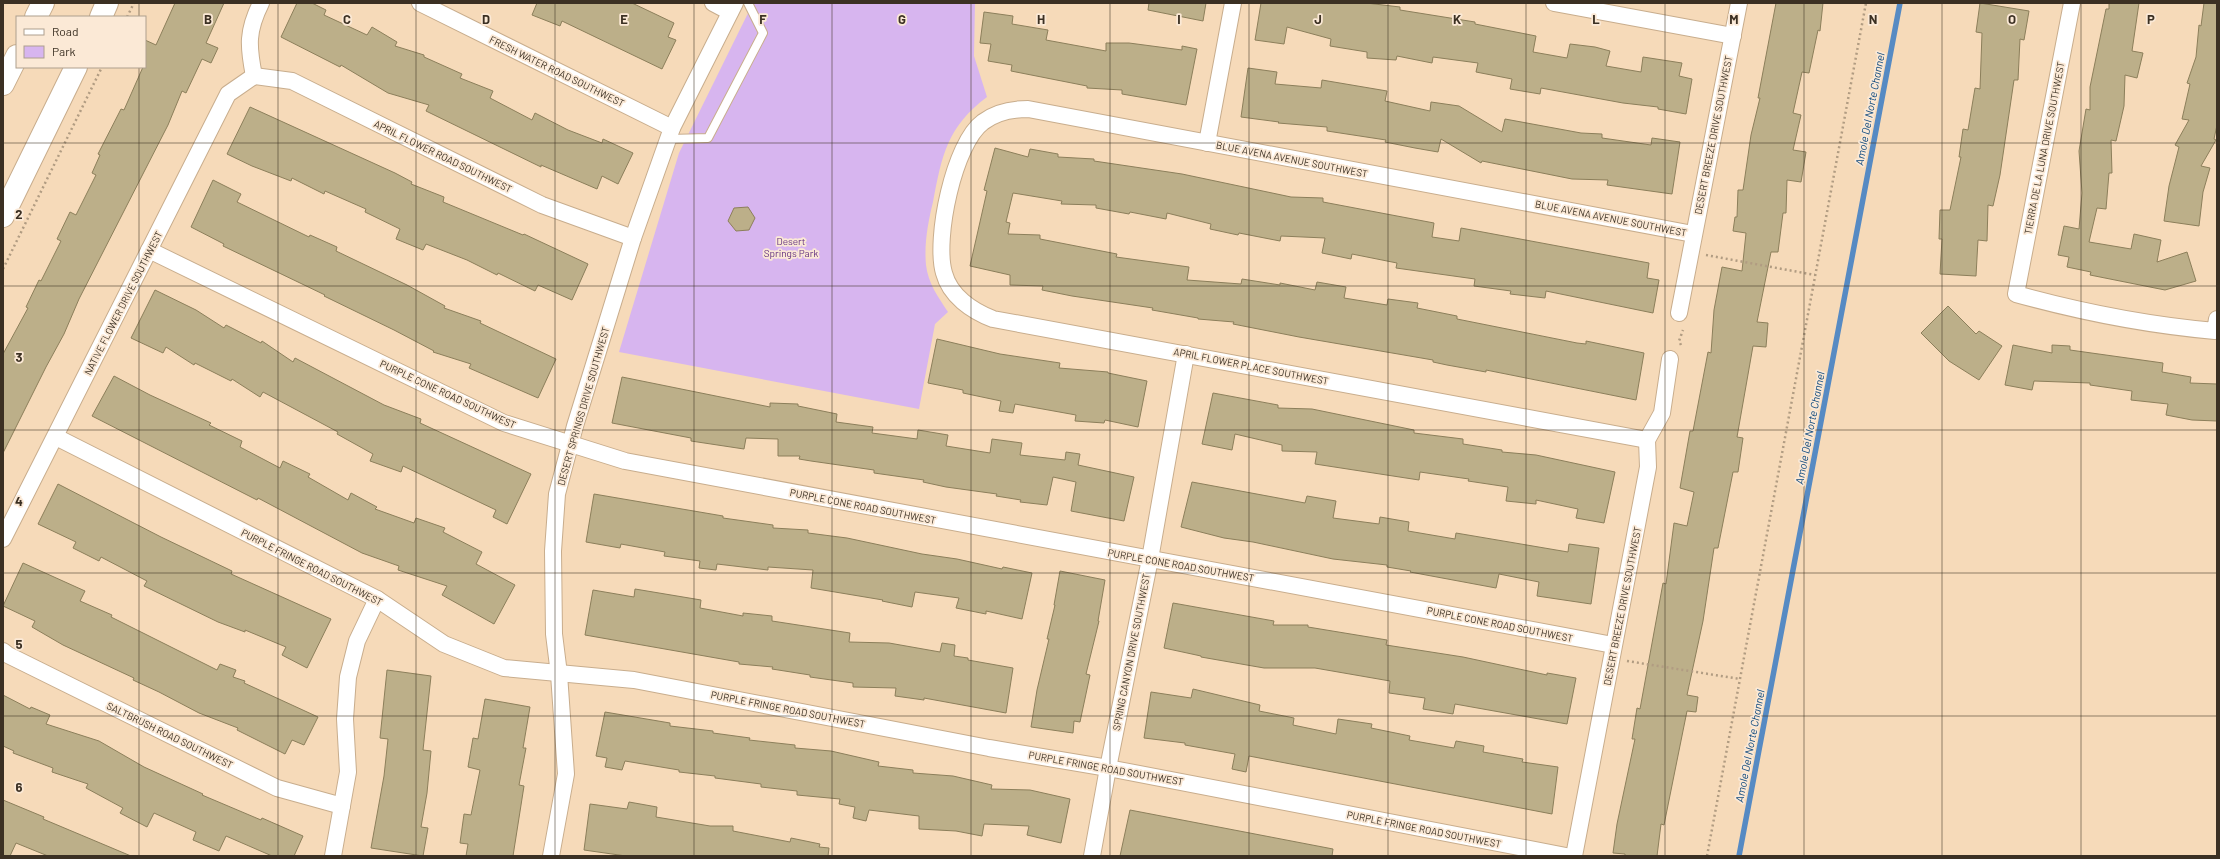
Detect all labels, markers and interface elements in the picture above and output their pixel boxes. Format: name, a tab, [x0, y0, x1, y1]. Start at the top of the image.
text: B	[204, 11, 212, 27]
text: C	[343, 11, 351, 27]
text: D	[482, 11, 490, 27]
text: E	[620, 11, 628, 27]
text: F	[759, 11, 767, 27]
text: G	[898, 11, 906, 27]
text: H	[1037, 11, 1045, 27]
text: I	[1177, 11, 1181, 27]
text: J	[1314, 11, 1322, 27]
text: K	[1453, 11, 1461, 27]
text: L	[1592, 11, 1600, 27]
text: M	[1729, 11, 1739, 27]
text: N	[1869, 11, 1877, 27]
text: O	[2008, 11, 2016, 27]
text: P	[2147, 11, 2155, 27]
legend	[16, 16, 146, 68]
text: Road	[52, 24, 79, 38]
street label: FRESH WATER ROAD SOUTHWEST	[488, 33, 627, 109]
text: Park	[52, 44, 76, 58]
water label: Amole Del Norte Channel	[1852, 51, 1887, 166]
street label: DESERT BREEZE DRIVE SOUTHWEST	[1692, 54, 1734, 215]
street label: TIERRA DE LA LUNA DRIVE SOUTHWEST	[2021, 60, 2067, 235]
street label: APRIL FLOWER ROAD SOUTHWEST	[372, 117, 514, 195]
street label: BLUE AVENA AVENUE SOUTHWEST	[1215, 138, 1369, 180]
street label: BLUE AVENA AVENUE SOUTHWEST	[1534, 197, 1688, 239]
text: 2	[15, 206, 23, 222]
street label: NATIVE FLOWER DRIVE SOUTHWEST	[81, 229, 165, 377]
park label: Desert Springs Park	[764, 235, 818, 259]
street label: DESERT SPRINGS DRIVE SOUTHWEST	[555, 325, 612, 487]
street label: APRIL FLOWER PLACE SOUTHWEST	[1173, 345, 1330, 387]
text: 3	[15, 349, 23, 365]
street label: PURPLE CONE ROAD SOUTHWEST	[378, 357, 518, 431]
water label: Amole Del Norte Channel	[1792, 370, 1827, 485]
street label: PURPLE CONE ROAD SOUTHWEST	[789, 486, 937, 526]
text: 4	[15, 493, 23, 509]
street label: DESERT BREEZE DRIVE SOUTHWEST	[1601, 525, 1643, 686]
street label: PURPLE FRINGE ROAD SOUTHWEST	[239, 526, 385, 608]
street label: PURPLE CONE ROAD SOUTHWEST	[1107, 546, 1255, 584]
street label: SPRING CANYON DRIVE SOUTHWEST	[1110, 572, 1152, 732]
street label: PURPLE CONE ROAD SOUTHWEST	[1426, 604, 1574, 644]
text: 5	[15, 636, 23, 652]
street label: PURPLE FRINGE ROAD SOUTHWEST	[710, 688, 866, 730]
water label: Amole Del Norte Channel	[1732, 688, 1767, 803]
street label: SALTBRUSH ROAD SOUTHWEST	[105, 699, 235, 771]
street label: PURPLE FRINGE ROAD SOUTHWEST	[1028, 748, 1185, 788]
text: 6	[16, 779, 23, 795]
street label: PURPLE FRINGE ROAD SOUTHWEST	[1346, 808, 1502, 850]

